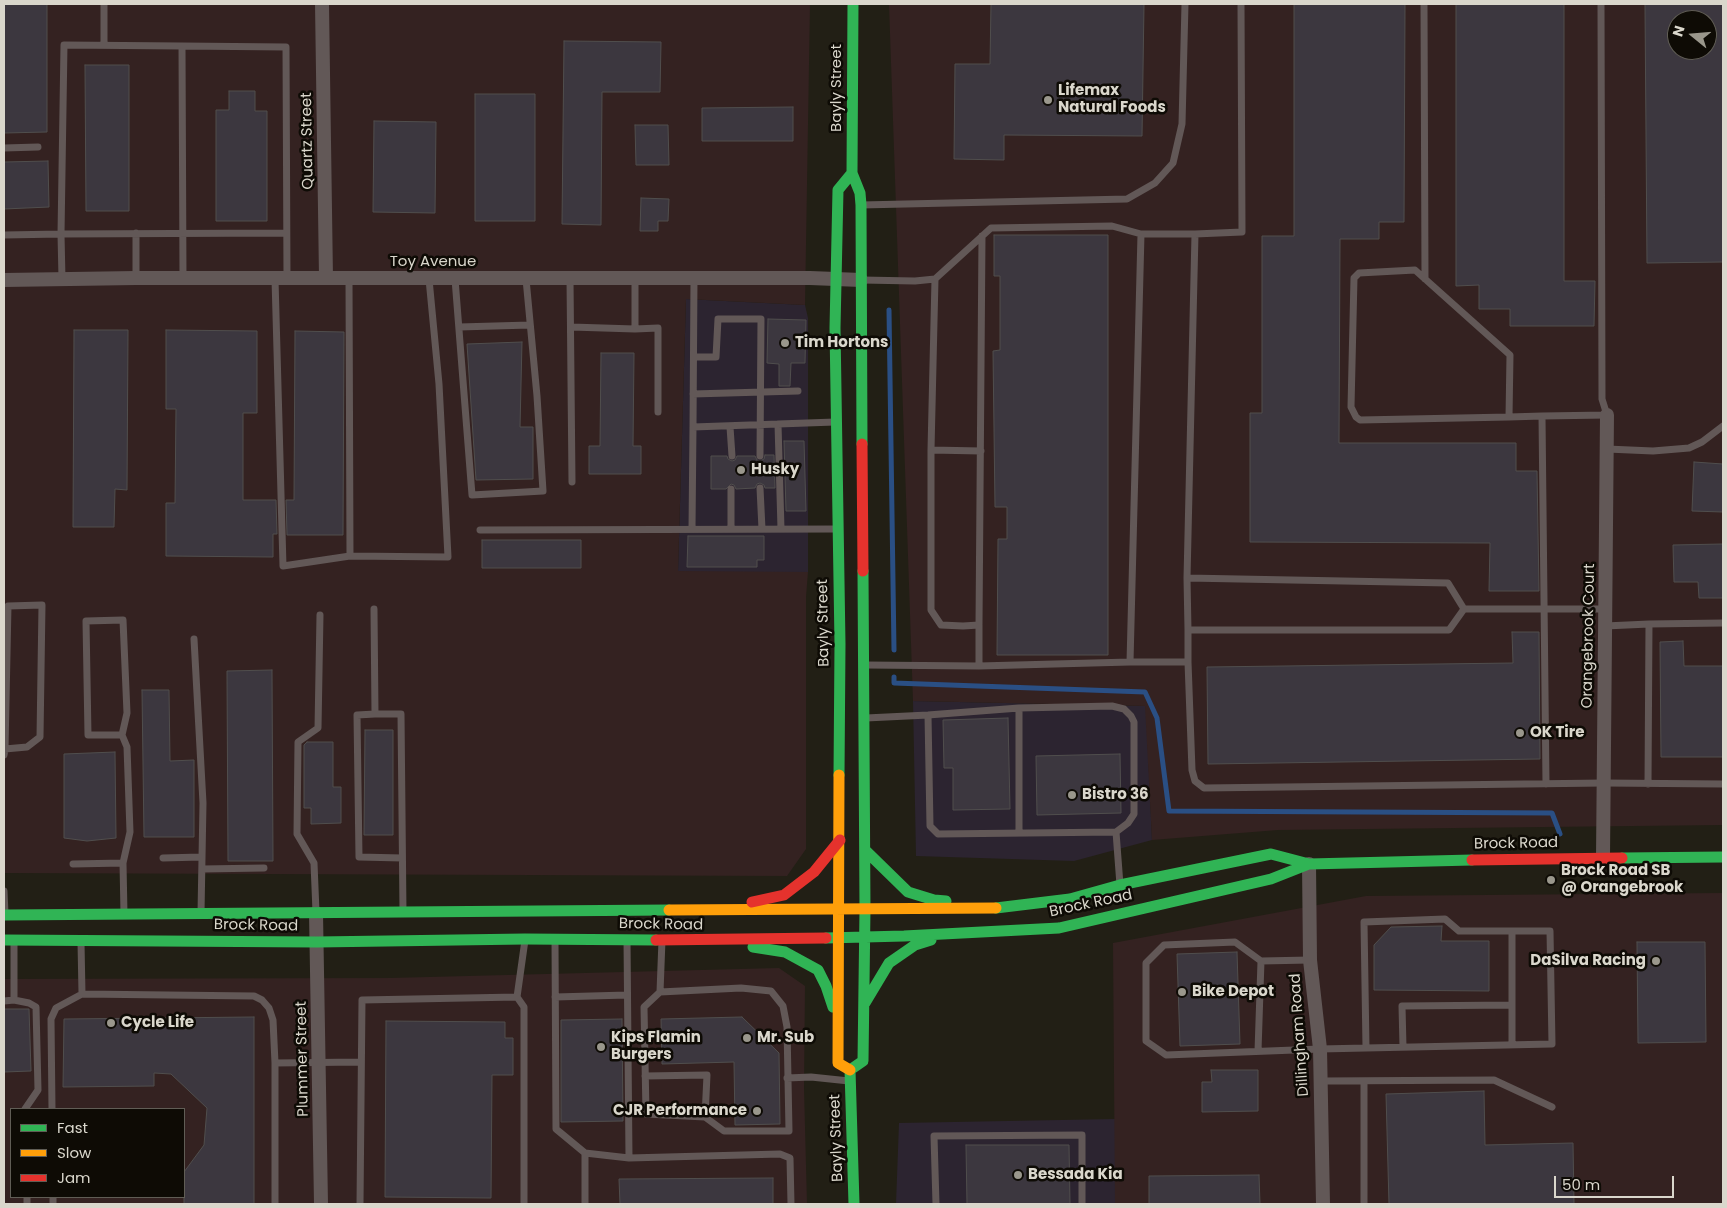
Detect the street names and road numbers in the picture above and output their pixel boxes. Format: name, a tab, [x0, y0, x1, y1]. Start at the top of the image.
street label: Bayly Street	[828, 44, 846, 132]
street label: Quartz Street	[298, 92, 318, 190]
street label: Toy Avenue	[390, 253, 476, 271]
street label: Orangebrook Court	[1579, 563, 1599, 709]
street label: Bayly Street	[814, 579, 834, 667]
street label: Brock Road	[1474, 834, 1558, 854]
street label: Brock Road	[1048, 886, 1134, 922]
street label: Brock Road	[619, 915, 703, 935]
street label: Brock Road	[214, 916, 298, 936]
street label: Dillingham Road	[1287, 973, 1313, 1097]
street label: Plummer Street	[293, 1001, 313, 1117]
street label: Bayly Street	[826, 1094, 848, 1182]

